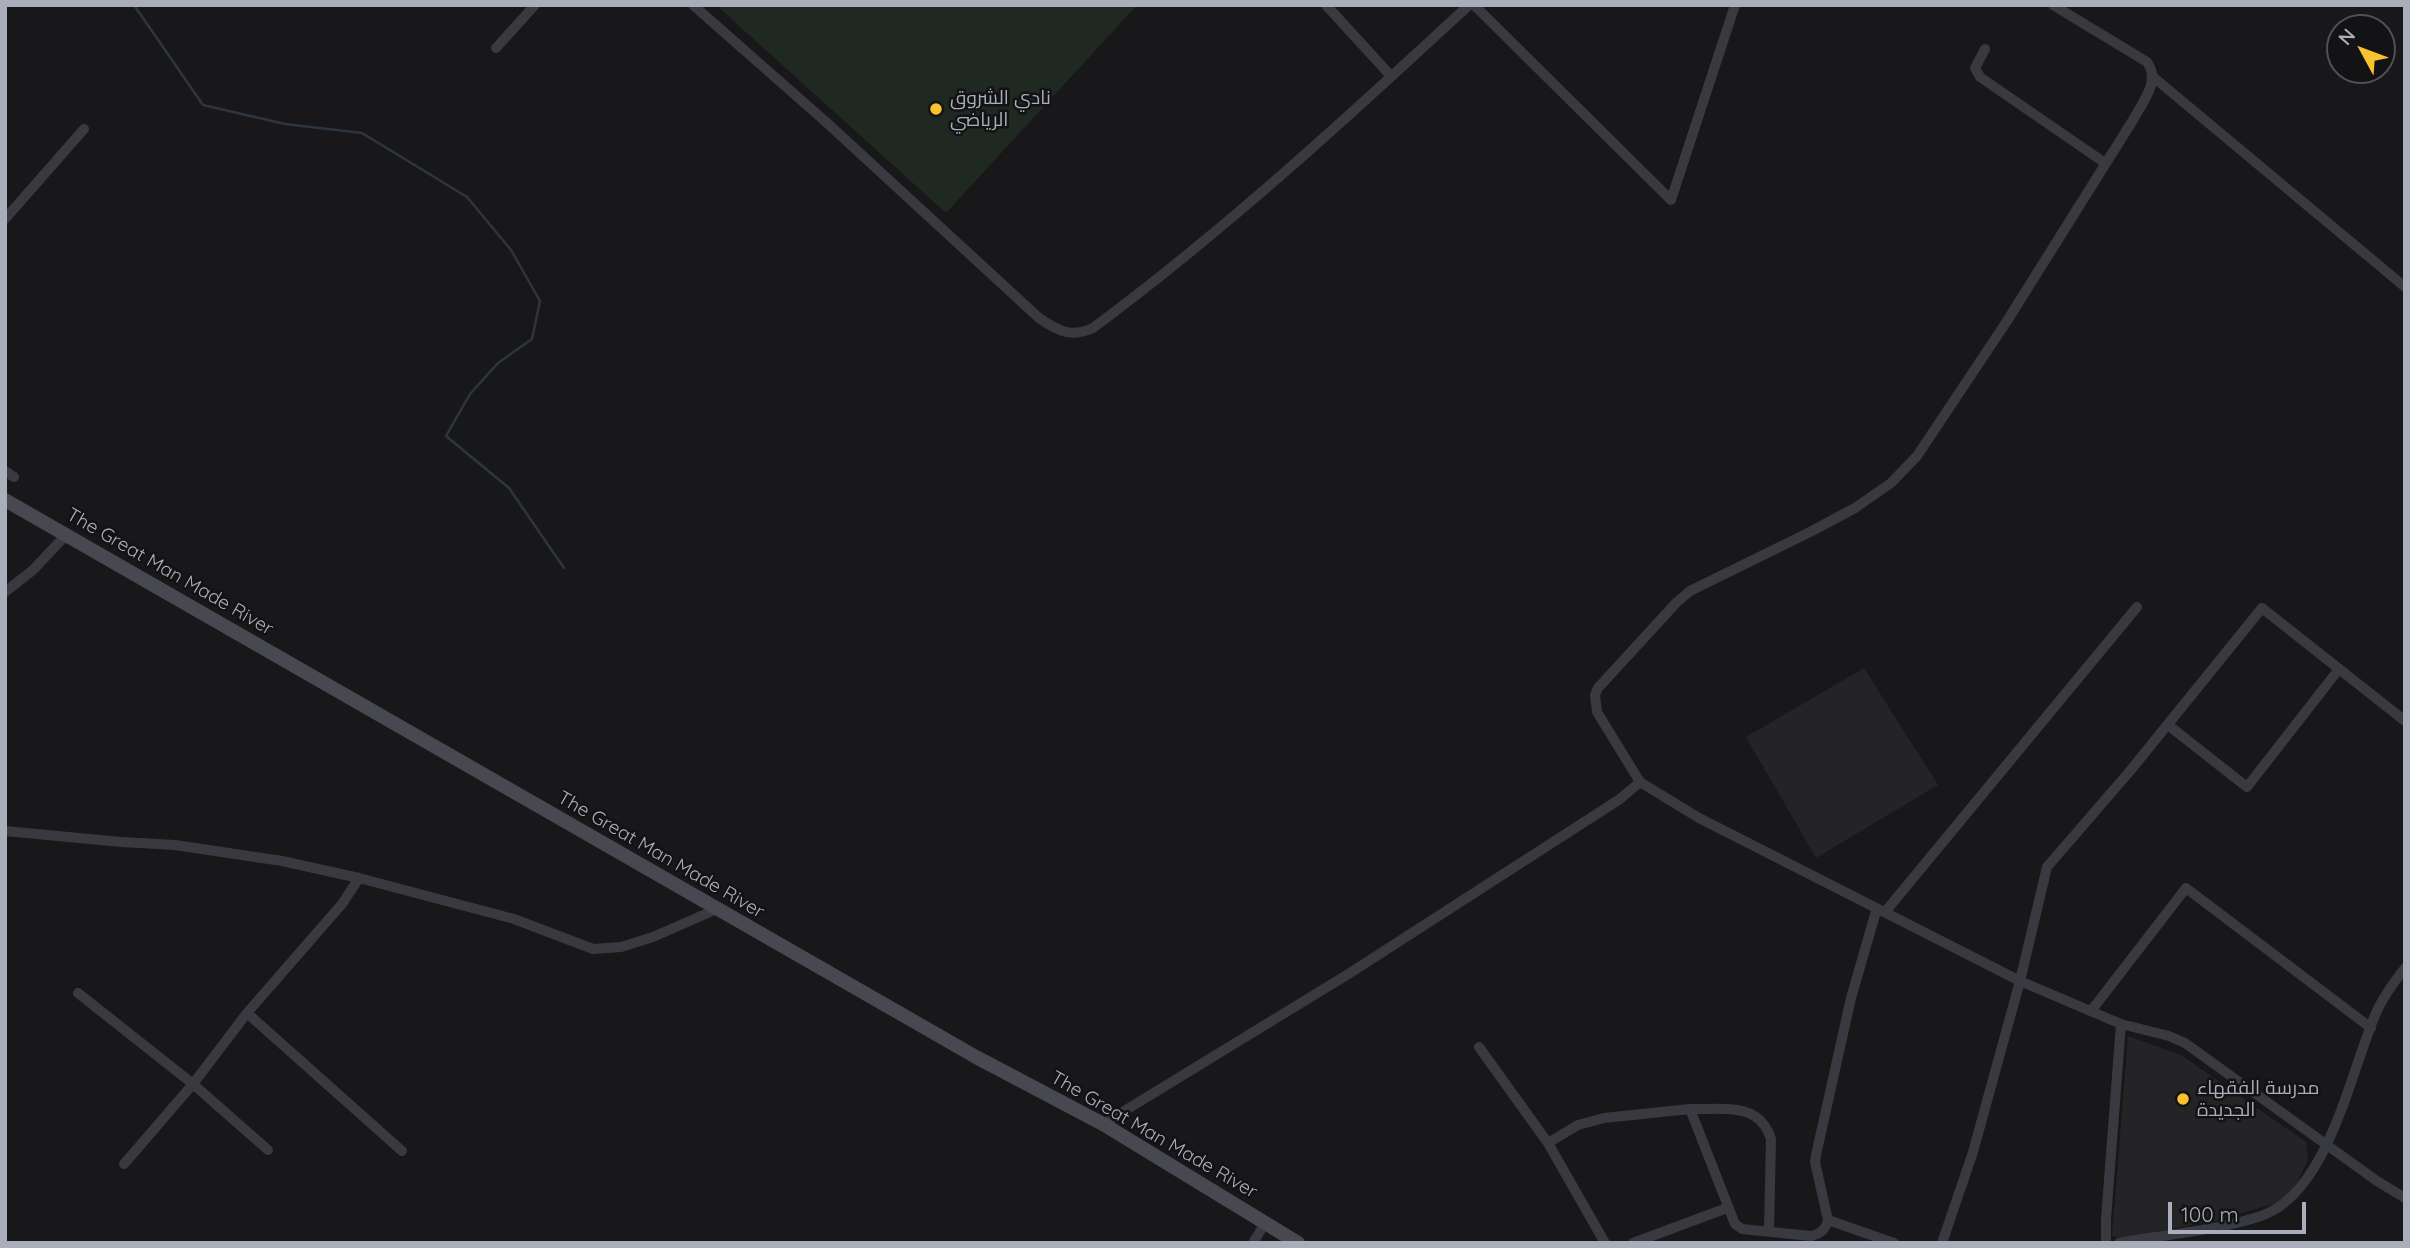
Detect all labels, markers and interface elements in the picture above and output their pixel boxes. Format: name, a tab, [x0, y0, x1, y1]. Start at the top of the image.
north arrow	[2326, 14, 2396, 84]
text: N	[2333, 23, 2360, 50]
place label: نادي الشروق الرياضي	[950, 87, 1051, 131]
marker: نادي الشروق الرياضي	[928, 101, 944, 117]
street label: The Great Man Made River	[62, 503, 278, 641]
street label: The Great Man Made River	[553, 786, 769, 924]
street label: The Great Man Made River	[1046, 1066, 1262, 1204]
place label: مدرسة الفقهاء الجديدة	[2197, 1077, 2319, 1121]
marker: مدرسة الفقهاء الجديدة	[2175, 1091, 2191, 1107]
scale bar	[2172, 1188, 2310, 1232]
text: 100 m	[2181, 1201, 2239, 1227]

